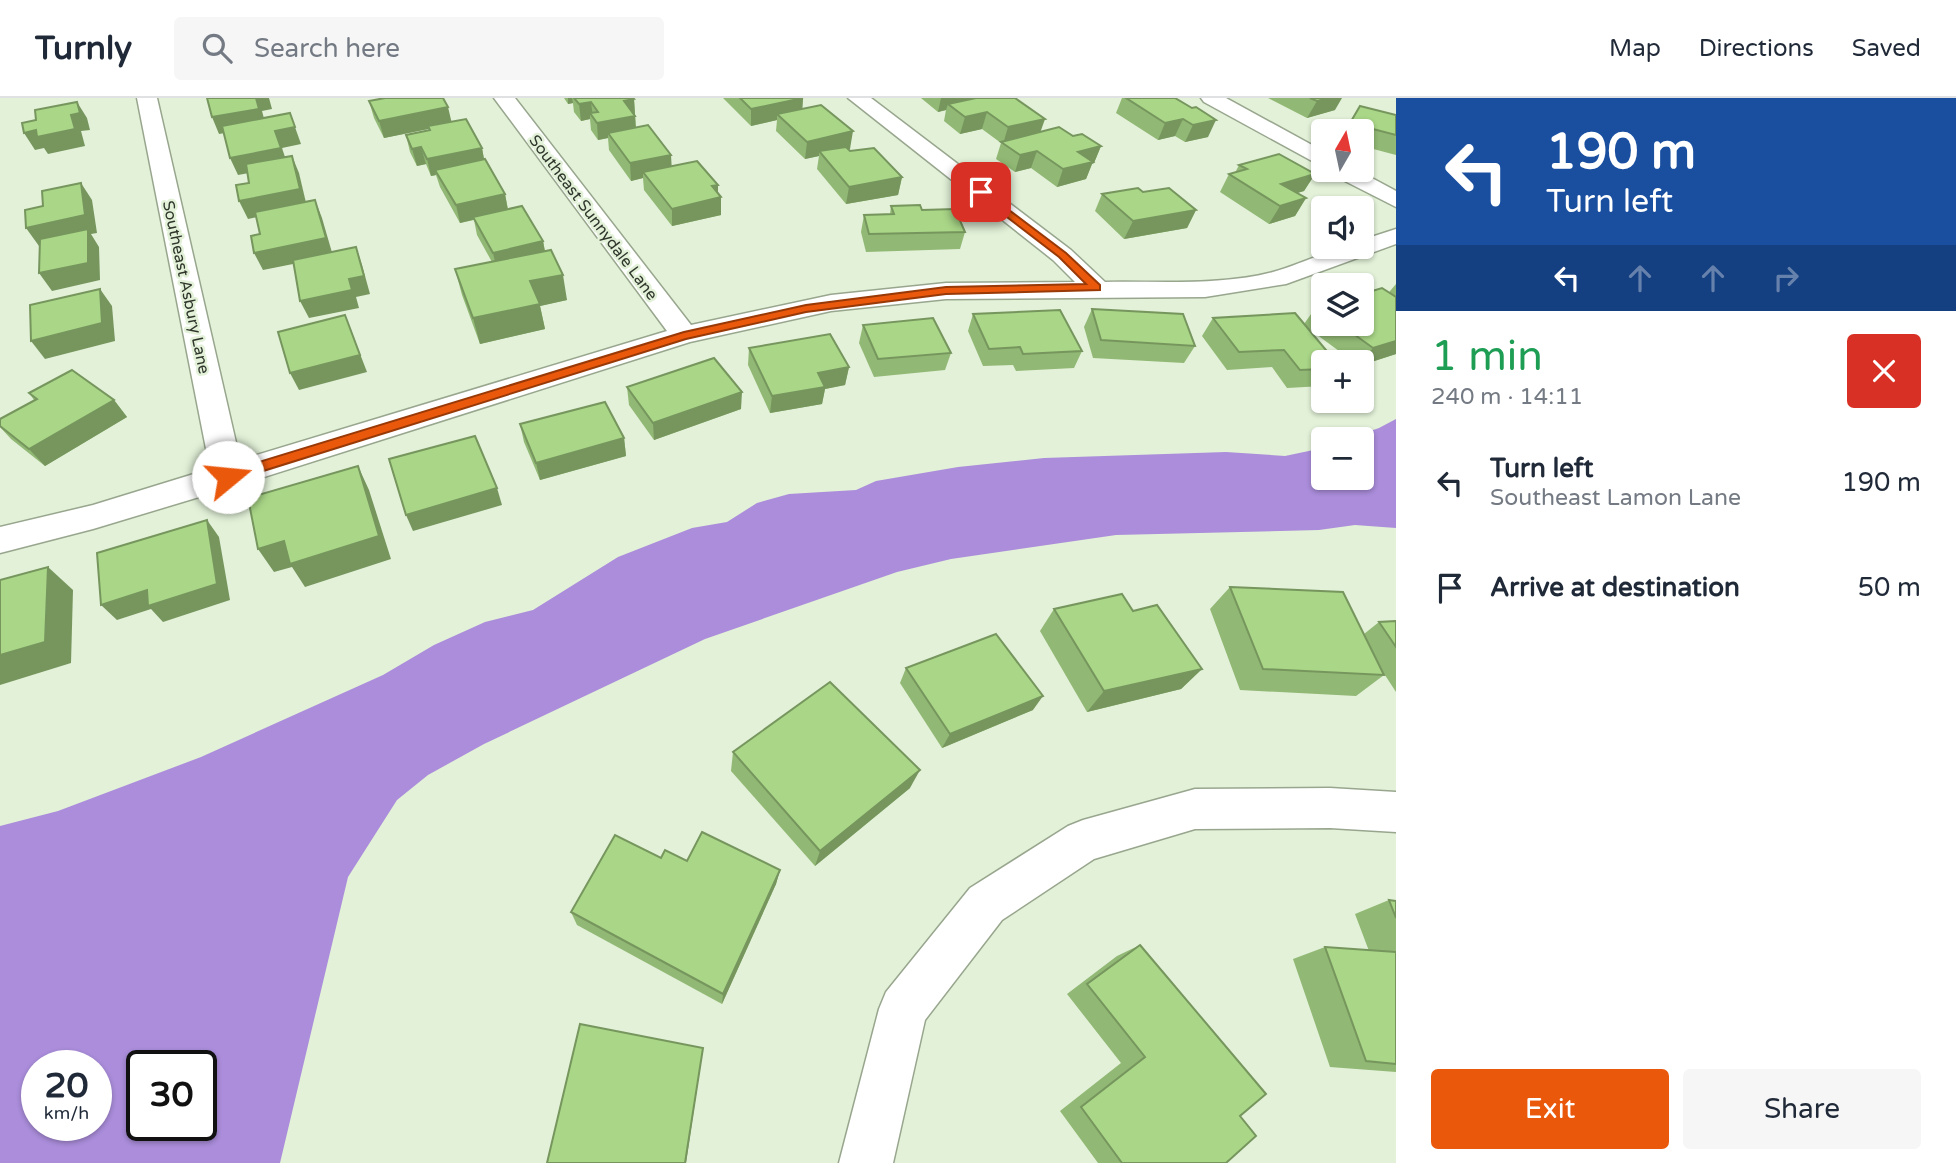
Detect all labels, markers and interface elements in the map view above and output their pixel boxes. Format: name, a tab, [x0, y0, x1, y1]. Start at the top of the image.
search box	[174, 17, 664, 80]
text: Turnly	[35, 29, 132, 68]
icon: search	[198, 29, 236, 67]
text: Search here	[254, 33, 400, 64]
text: Map	[1609, 34, 1661, 63]
text: Directions	[1699, 34, 1814, 63]
text: Saved	[1852, 34, 1921, 63]
north arrow	[1311, 119, 1374, 182]
map controls	[1311, 119, 1374, 490]
text: 190 m	[1546, 123, 1696, 182]
icon: left	[1431, 126, 1522, 217]
street label: Southeast Sunnydale Lane	[525, 131, 662, 304]
pin	[951, 162, 1011, 222]
icon: arrive	[962, 173, 1000, 211]
text: Turn left	[1546, 183, 1673, 221]
button: sound	[1311, 196, 1374, 259]
street label: Southeast Asbury Lane	[158, 199, 214, 376]
icon: left	[1548, 259, 1586, 297]
icon: ahead	[1621, 259, 1659, 297]
icon: ahead	[1694, 259, 1732, 297]
icon: right	[1767, 259, 1805, 297]
button: layers	[1311, 273, 1374, 336]
text: 1 min	[1431, 331, 1543, 382]
button: close	[1847, 334, 1921, 408]
button: +	[1311, 350, 1374, 413]
text: 240 m · 14:11	[1431, 383, 1583, 411]
button: −	[1311, 427, 1374, 490]
position arrow	[191, 440, 265, 514]
text: Turn left	[1490, 453, 1593, 484]
icon: left	[1431, 464, 1469, 502]
text: 190 m	[1841, 467, 1921, 498]
text: Southeast Lamon Lane	[1490, 484, 1741, 512]
icon: arrive	[1431, 569, 1469, 607]
text: Arrive at destination	[1490, 572, 1740, 603]
text: 50 m	[1858, 572, 1921, 603]
speed limit sign: 30	[126, 1050, 217, 1141]
text: 20	[45, 1065, 88, 1107]
button: Exit	[1431, 1069, 1669, 1149]
button: Share	[1683, 1069, 1921, 1149]
text: km/h	[44, 1102, 89, 1124]

